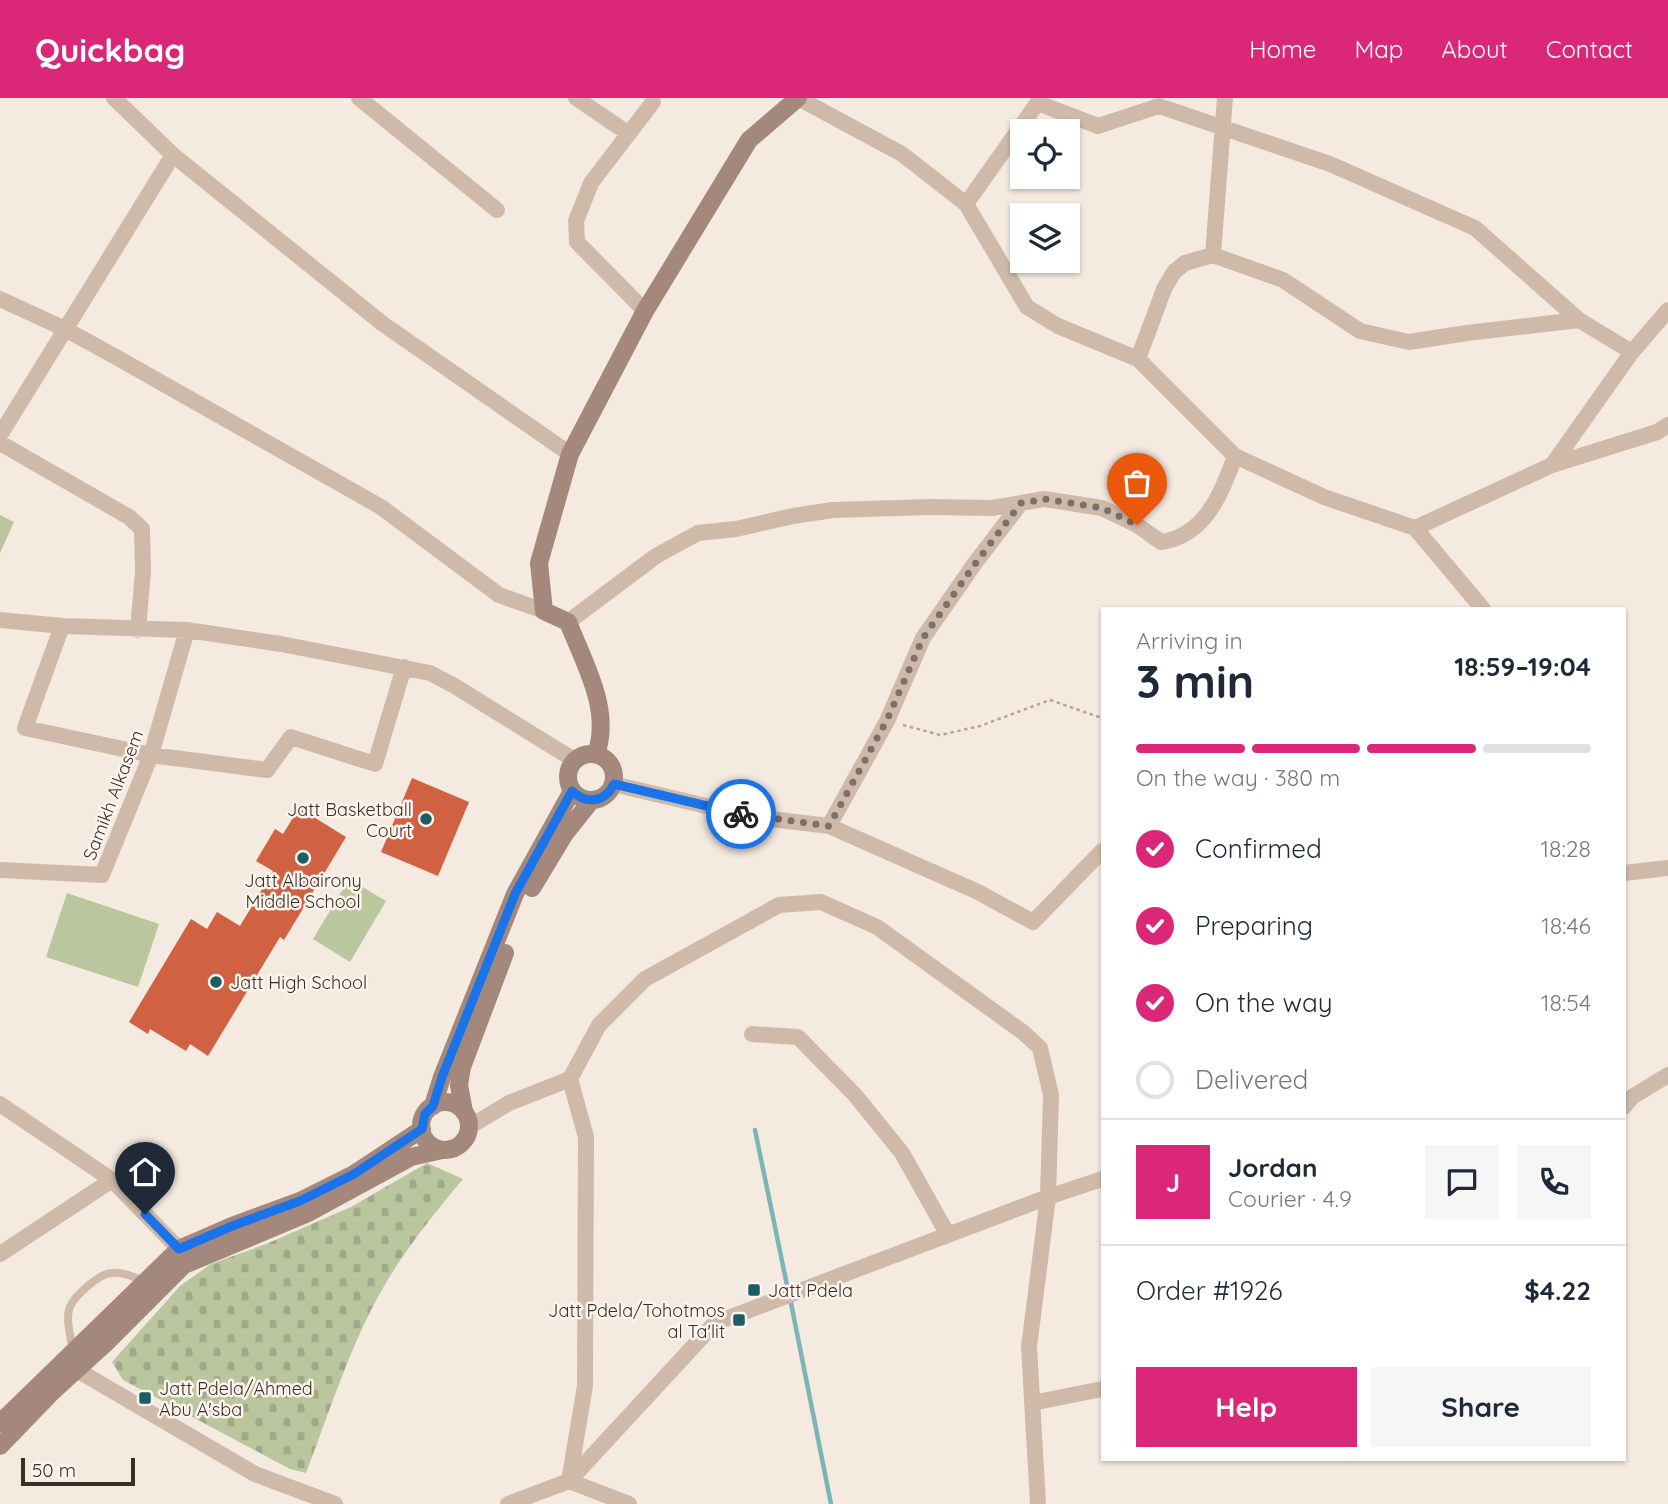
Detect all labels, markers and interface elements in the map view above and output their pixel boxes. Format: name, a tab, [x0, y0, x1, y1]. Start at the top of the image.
text: Quickbag	[35, 29, 185, 70]
text: Home	[1249, 34, 1316, 64]
text: Map	[1354, 34, 1403, 64]
text: About	[1441, 34, 1508, 64]
text: Contact	[1546, 34, 1633, 64]
map controls	[1010, 119, 1080, 273]
button: locate	[1010, 119, 1080, 189]
button: layers	[1010, 203, 1080, 273]
pin	[1107, 453, 1167, 525]
icon: bag	[1118, 464, 1156, 502]
text: Arriving in	[1136, 626, 1243, 655]
text: 18:59–19:04	[1454, 650, 1591, 683]
text: 3 min	[1136, 652, 1254, 710]
street label: Samikh Alkasem	[78, 727, 148, 863]
text: On the way · 380 m	[1136, 763, 1340, 792]
courier	[706, 779, 776, 849]
icon: bike	[722, 795, 760, 833]
place label: Jatt Basketball Court	[287, 798, 412, 842]
marker: Jatt Basketball Court	[418, 811, 434, 827]
icon: check	[1136, 830, 1174, 868]
text: Confirmed	[1195, 832, 1322, 865]
text: 18:28	[1541, 834, 1591, 863]
marker: Jatt Albairony Middle School	[295, 850, 311, 866]
place label: Jatt Albairony Middle School	[244, 869, 362, 913]
icon: check	[1136, 907, 1174, 945]
text: Preparing	[1195, 909, 1313, 942]
text: 18:46	[1541, 911, 1591, 940]
place label: Jatt High School	[230, 971, 367, 994]
marker: Jatt High School	[208, 974, 224, 990]
icon: check	[1136, 984, 1174, 1022]
text: On the way	[1195, 986, 1333, 1019]
text: 18:54	[1541, 988, 1591, 1017]
text: Delivered	[1195, 1063, 1308, 1096]
pin	[115, 1142, 175, 1214]
button: chat	[1425, 1145, 1499, 1219]
button: phone	[1517, 1145, 1591, 1219]
text: Jordan	[1228, 1151, 1317, 1184]
icon: home	[126, 1153, 164, 1191]
text: J	[1166, 1166, 1180, 1199]
text: Courier · 4.9	[1228, 1184, 1352, 1213]
text: Order #1926	[1136, 1274, 1282, 1307]
text: $4.22	[1524, 1274, 1591, 1307]
place label: Jatt Pdela	[768, 1279, 853, 1302]
marker: Jatt Pdela	[746, 1282, 762, 1298]
place label: Jatt Pdela/Tohotmos al Ta'lit	[548, 1299, 725, 1343]
marker: Jatt Pdela/Tohotmos al Ta'lit	[731, 1312, 747, 1328]
button: Help	[1136, 1367, 1357, 1447]
button: Share	[1371, 1367, 1591, 1447]
place label: Jatt Pdela/Ahmed Abu A'sba	[159, 1377, 313, 1421]
marker: Jatt Pdela/Ahmed Abu A'sba	[137, 1390, 153, 1406]
scale bar	[21, 1455, 135, 1487]
text: 50 m	[32, 1458, 76, 1482]

